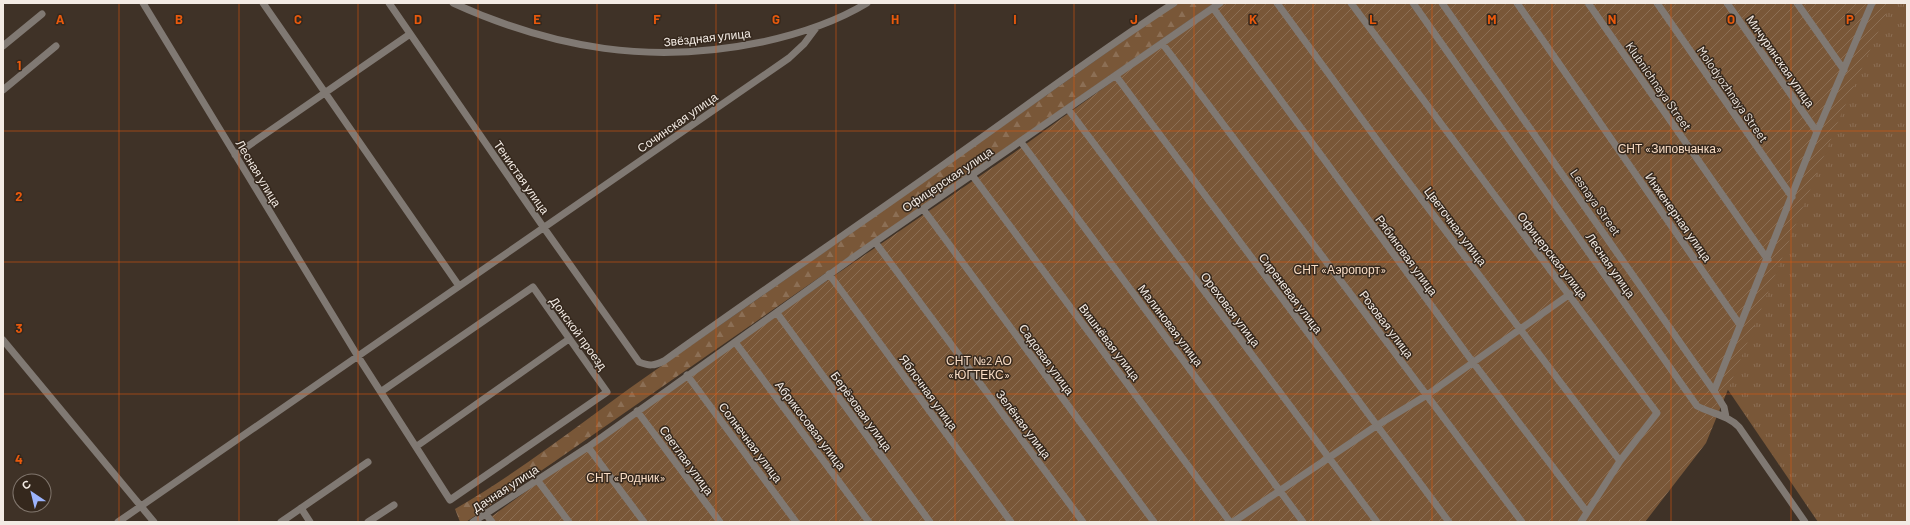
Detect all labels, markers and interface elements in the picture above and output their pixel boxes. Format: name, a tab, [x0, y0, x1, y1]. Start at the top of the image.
text: A	[56, 11, 65, 27]
text: B	[175, 11, 183, 27]
text: C	[294, 11, 302, 27]
text: D	[414, 11, 422, 27]
text: E	[533, 11, 541, 27]
text: F	[653, 11, 661, 27]
text: G	[772, 11, 780, 27]
text: H	[891, 11, 899, 27]
text: I	[1013, 11, 1017, 27]
text: J	[1130, 11, 1138, 27]
text: K	[1249, 11, 1257, 27]
text: L	[1369, 11, 1377, 27]
text: M	[1487, 11, 1497, 27]
text: N	[1608, 11, 1616, 27]
text: O	[1727, 11, 1735, 27]
text: P	[1846, 11, 1854, 27]
street label: Мичуринская улица	[1743, 12, 1818, 110]
street label: Звёздная улица	[663, 25, 752, 50]
street label: Klubnichnaya Street	[1623, 39, 1695, 133]
street label: Molodyozhnaya Street	[1695, 43, 1771, 145]
text: 1	[17, 57, 21, 73]
street label: Сочинская улица	[634, 89, 721, 156]
street label: Лесная улица	[233, 137, 285, 210]
street label: Тенистая улица	[491, 138, 553, 217]
park label: СНТ «Зиповчанка»	[1618, 141, 1722, 155]
street label: Офицерская улица	[899, 143, 996, 215]
street label: Lesnaya Street	[1568, 166, 1624, 238]
street label: Инженерная улица	[1642, 170, 1715, 265]
street label: Цветочная улица	[1421, 184, 1490, 269]
text: 2	[15, 188, 23, 204]
street label: Офицерская улица	[1514, 209, 1591, 302]
street label: Рябиновая улица	[1372, 212, 1441, 299]
street label: Лесная улица	[1583, 230, 1639, 301]
street label: Сиреневая улица	[1255, 250, 1326, 337]
park label: СНТ «Аэропорт»	[1294, 262, 1386, 277]
street label: Ореховая улица	[1198, 269, 1264, 350]
street label: Малиновая улица	[1135, 281, 1206, 369]
street label: Розовая улица	[1356, 287, 1417, 361]
street label: Донской проезд	[547, 294, 610, 373]
street label: Вишнёвая улица	[1076, 301, 1144, 384]
text: 3	[15, 320, 23, 336]
street label: Садовая улица	[1016, 321, 1078, 398]
street label: Яблочная улица	[896, 351, 961, 433]
park label: СНТ №2 АО «ЮГТЕКС»	[946, 353, 1012, 381]
street label: Берёзовая улица	[828, 369, 896, 454]
street label: Абрикосовая улица	[772, 378, 849, 473]
street label: Зелёная улица	[993, 387, 1055, 462]
street label: Солнечная улица	[716, 399, 786, 486]
street label: Светлая улица	[656, 423, 717, 498]
text: 4	[15, 451, 23, 467]
street label: Дачная улица	[469, 461, 541, 515]
park label: СНТ «Родник»	[586, 470, 666, 485]
north arrow	[12, 473, 52, 513]
text: С	[19, 477, 33, 492]

